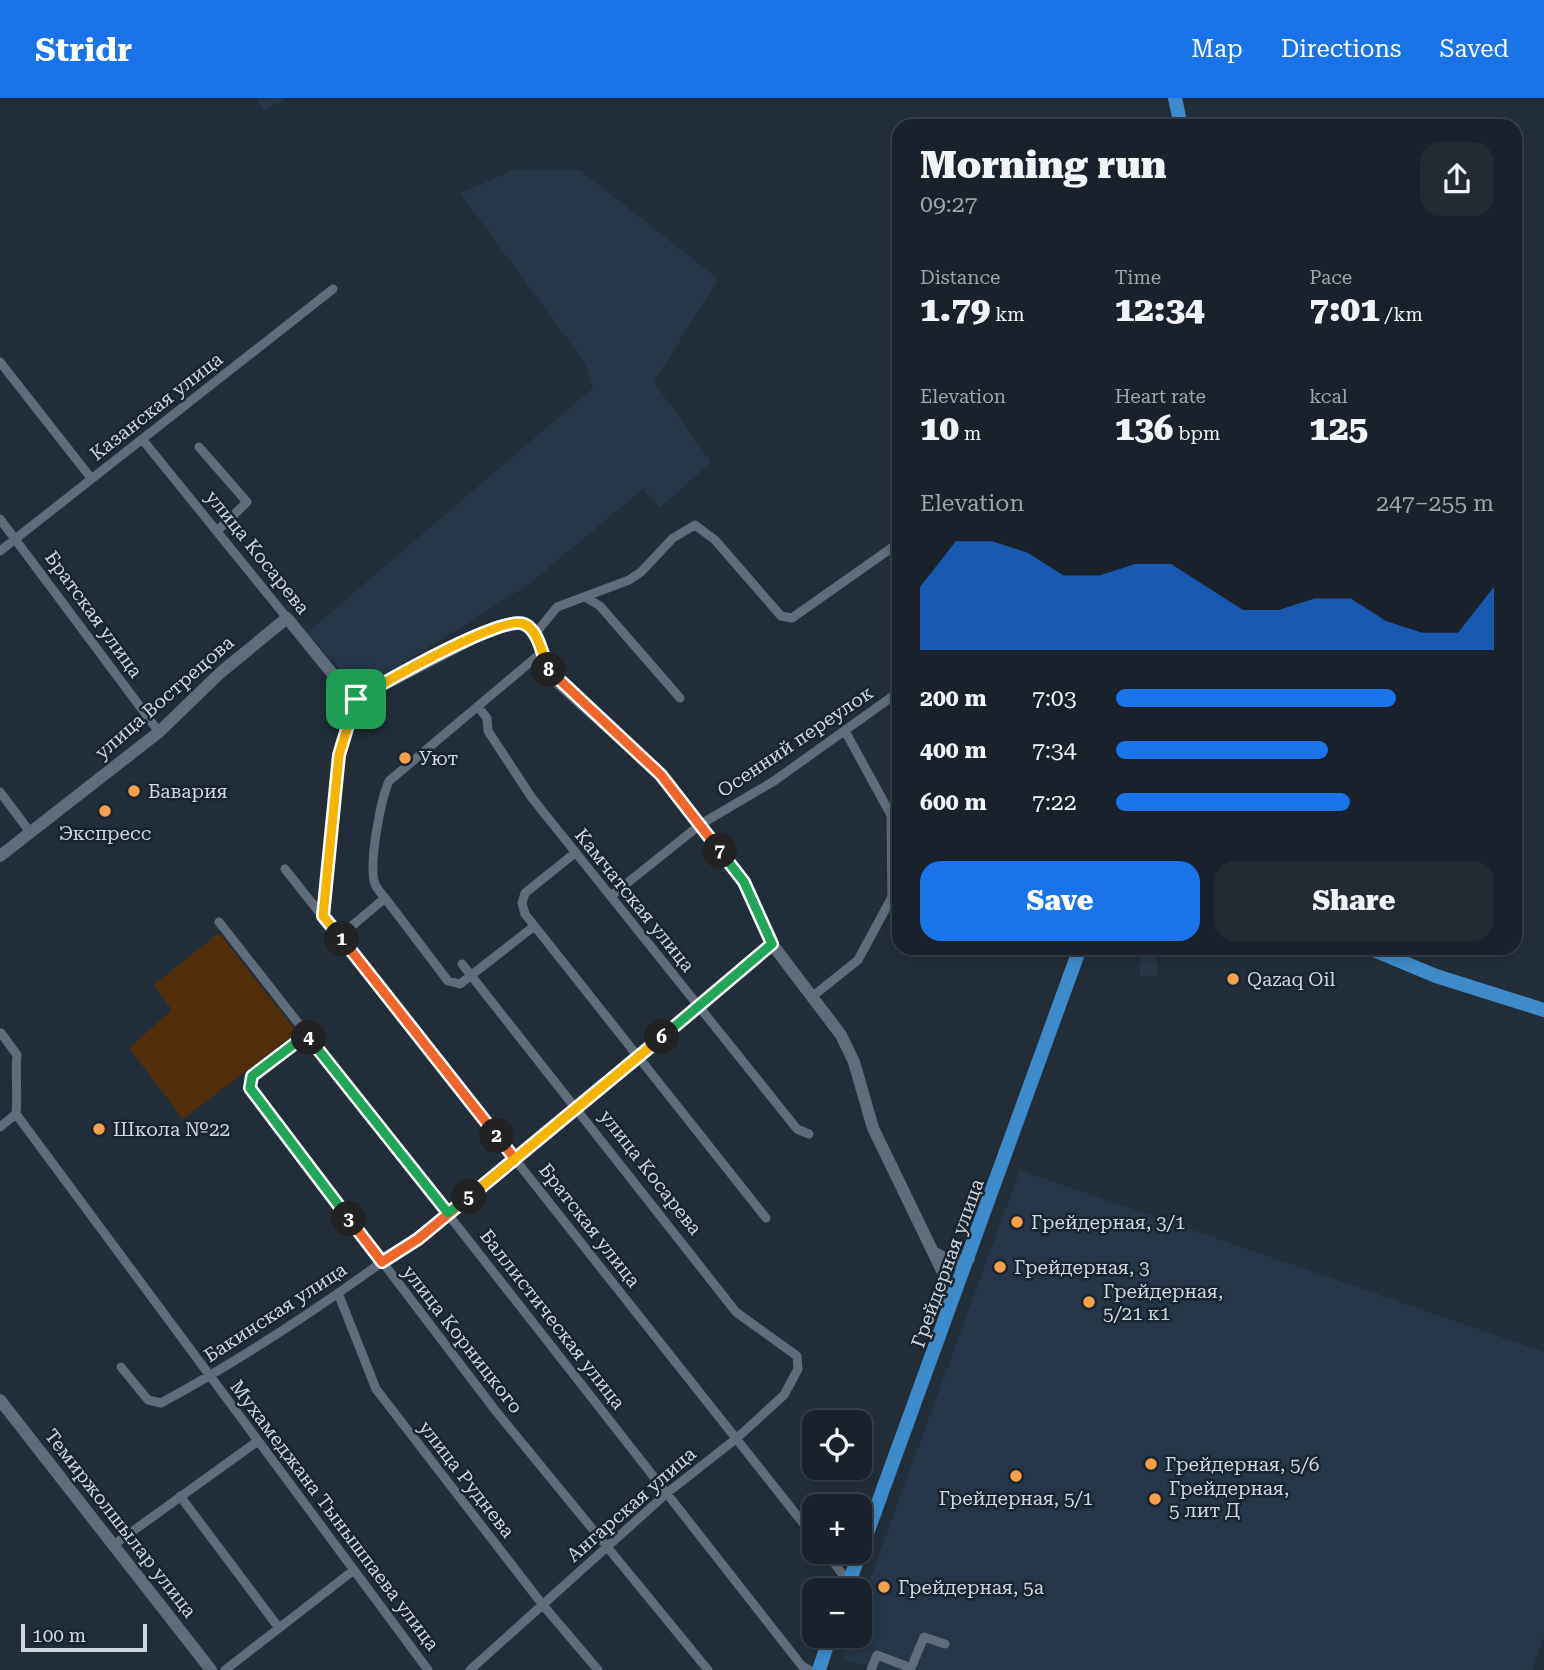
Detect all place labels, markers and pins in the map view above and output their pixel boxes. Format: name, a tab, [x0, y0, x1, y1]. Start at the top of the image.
pin: 8	[532, 652, 566, 688]
pin	[326, 669, 386, 729]
place label: Уют	[419, 747, 459, 770]
marker: Уют	[397, 750, 413, 766]
place label: Бавария	[148, 780, 228, 803]
marker: Бавария	[126, 783, 142, 799]
marker: Экспресс	[97, 803, 113, 819]
place label: Экспресс	[59, 822, 151, 845]
pin: 7	[702, 834, 738, 868]
pin: 1	[324, 922, 360, 956]
place label: Qazaq Oil	[1247, 968, 1335, 991]
marker: Qazaq Oil	[1225, 971, 1241, 987]
pin: 4	[292, 1020, 326, 1056]
pin: 6	[644, 1020, 680, 1054]
place label: Школа №22	[113, 1118, 230, 1141]
pin: 2	[480, 1118, 514, 1154]
marker: Школа №22	[91, 1121, 107, 1137]
pin: 5	[452, 1180, 486, 1214]
pin: 3	[332, 1202, 366, 1236]
place label: Грейдерная, 3/1	[1031, 1211, 1185, 1234]
marker: Грейдерная, 3/1	[1009, 1214, 1025, 1230]
place label: Грейдерная, 3	[1014, 1256, 1150, 1279]
marker: Грейдерная, 3	[992, 1259, 1008, 1275]
place label: Грейдерная, 5/21 к1	[1103, 1280, 1223, 1325]
marker: Грейдерная, 5/21 к1	[1081, 1294, 1097, 1310]
place label: Грейдерная, 5/6	[1165, 1453, 1319, 1476]
marker: Грейдерная, 5/6	[1143, 1456, 1159, 1472]
marker: Грейдерная, 5/1	[1008, 1468, 1024, 1484]
place label: Грейдерная, 5 лит Д	[1169, 1477, 1289, 1522]
place label: Грейдерная, 5/1	[939, 1487, 1093, 1510]
marker: Грейдерная, 5 лит Д	[1147, 1491, 1163, 1507]
place label: Грейдерная, 5а	[898, 1576, 1045, 1599]
marker: Грейдерная, 5а	[876, 1579, 892, 1595]

